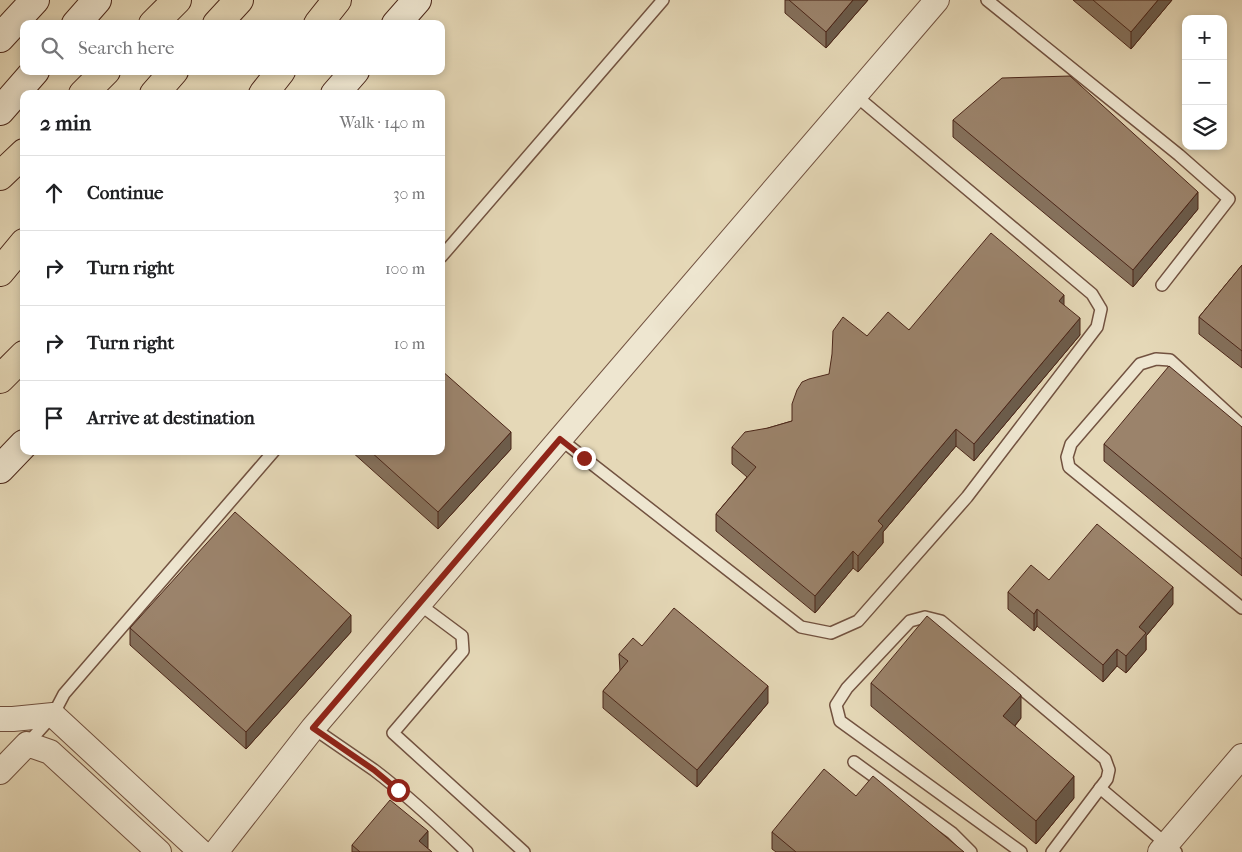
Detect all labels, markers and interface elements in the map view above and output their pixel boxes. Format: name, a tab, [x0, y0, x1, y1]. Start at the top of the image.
map controls	[1182, 15, 1227, 150]
button: +	[1182, 15, 1227, 60]
search box	[20, 20, 445, 75]
icon: search	[38, 34, 66, 62]
text: Search here	[78, 37, 174, 59]
button: −	[1182, 60, 1227, 105]
button: layers	[1182, 105, 1227, 150]
text: 2 min	[40, 111, 91, 135]
text: Walk · 140 m	[340, 113, 425, 132]
icon: ahead	[40, 179, 68, 207]
text: Continue	[87, 182, 163, 204]
text: 30 m	[393, 184, 425, 203]
icon: right	[40, 254, 68, 282]
text: Turn right	[87, 257, 174, 279]
text: 100 m	[385, 259, 425, 278]
icon: right	[40, 329, 68, 357]
text: Turn right	[87, 332, 174, 354]
text: 10 m	[394, 334, 425, 353]
icon: arrive	[40, 404, 68, 432]
text: Arrive at destination	[87, 407, 255, 429]
route end	[573, 447, 596, 470]
route start	[387, 779, 410, 802]

